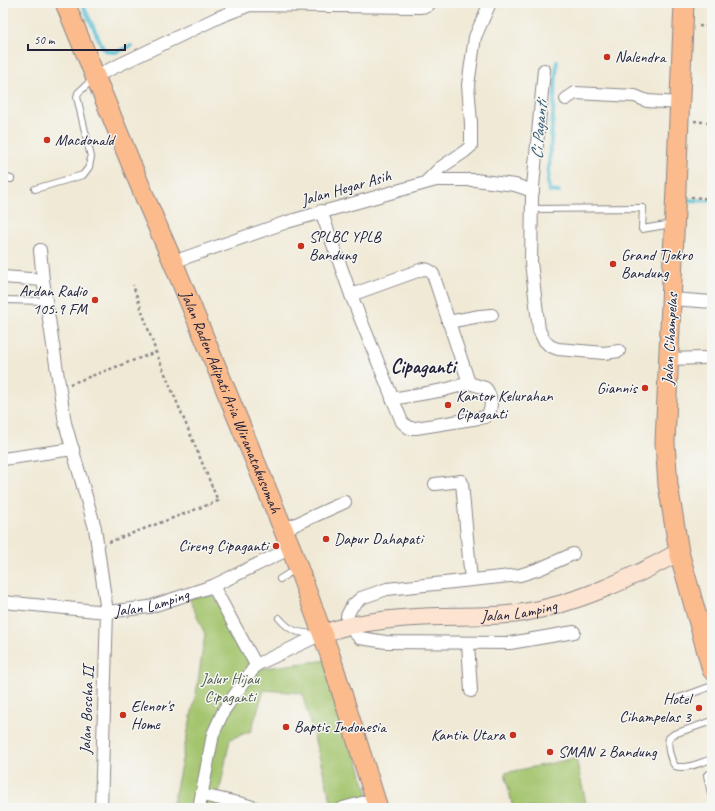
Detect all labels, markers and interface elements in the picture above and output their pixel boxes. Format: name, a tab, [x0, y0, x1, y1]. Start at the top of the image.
scale bar	[28, 26, 125, 52]
text: 50 m	[34, 32, 56, 48]
place label: Nalendra	[615, 47, 667, 67]
marker: Nalendra	[602, 52, 612, 62]
water label: Ci Paganti	[526, 95, 552, 160]
place label: Macdonald	[55, 130, 117, 150]
marker: Macdonald	[42, 135, 52, 145]
street label: Jalan Hegar Asih	[298, 165, 394, 211]
place label: SPLBC YPLB Bandung	[309, 227, 382, 265]
marker: SPLBC YPLB Bandung	[296, 241, 306, 251]
place label: Grand Tjokro Bandung	[621, 245, 694, 283]
marker: Grand Tjokro Bandung	[608, 259, 618, 269]
place label: Ardan Radio 105.9 FM	[19, 281, 88, 319]
street label: Jalan Raden Adipati Aria Wiranatakusumah	[176, 287, 286, 517]
street label: Jalan Cihampelas	[658, 291, 682, 386]
marker: Ardan Radio 105.9 FM	[90, 295, 100, 305]
district label: Cipaganti	[391, 354, 458, 379]
place label: Giannis	[597, 378, 639, 398]
marker: Giannis	[640, 383, 650, 393]
place label: Kantor Kelurahan Cipaganti	[456, 386, 554, 424]
marker: Kantor Kelurahan Cipaganti	[443, 400, 453, 410]
place label: Dapur Dahapati	[334, 529, 425, 549]
marker: Dapur Dahapati	[321, 534, 331, 544]
place label: Cireng Cipaganti	[179, 536, 270, 556]
marker: Cireng Cipaganti	[271, 541, 281, 551]
street label: Jalan Lamping	[112, 584, 193, 621]
street label: Jalan Lamping	[480, 595, 560, 626]
street label: Jalan Boscha II	[75, 662, 99, 755]
park label: Jalur Hijau Cipaganti	[200, 669, 260, 707]
place label: Hotel Cihampelas 3	[619, 689, 694, 727]
place label: Elenor's Home	[131, 696, 175, 734]
marker: Hotel Cihampelas 3	[694, 703, 704, 713]
marker: Elenor's Home	[118, 710, 128, 720]
place label: Baptis Indonesia	[294, 717, 387, 737]
marker: Baptis Indonesia	[281, 722, 291, 732]
place label: Kantin Utara	[431, 725, 506, 745]
marker: Kantin Utara	[508, 730, 518, 740]
place label: SMAN 2 Bandung	[558, 742, 658, 762]
marker: SMAN 2 Bandung	[545, 747, 555, 757]

